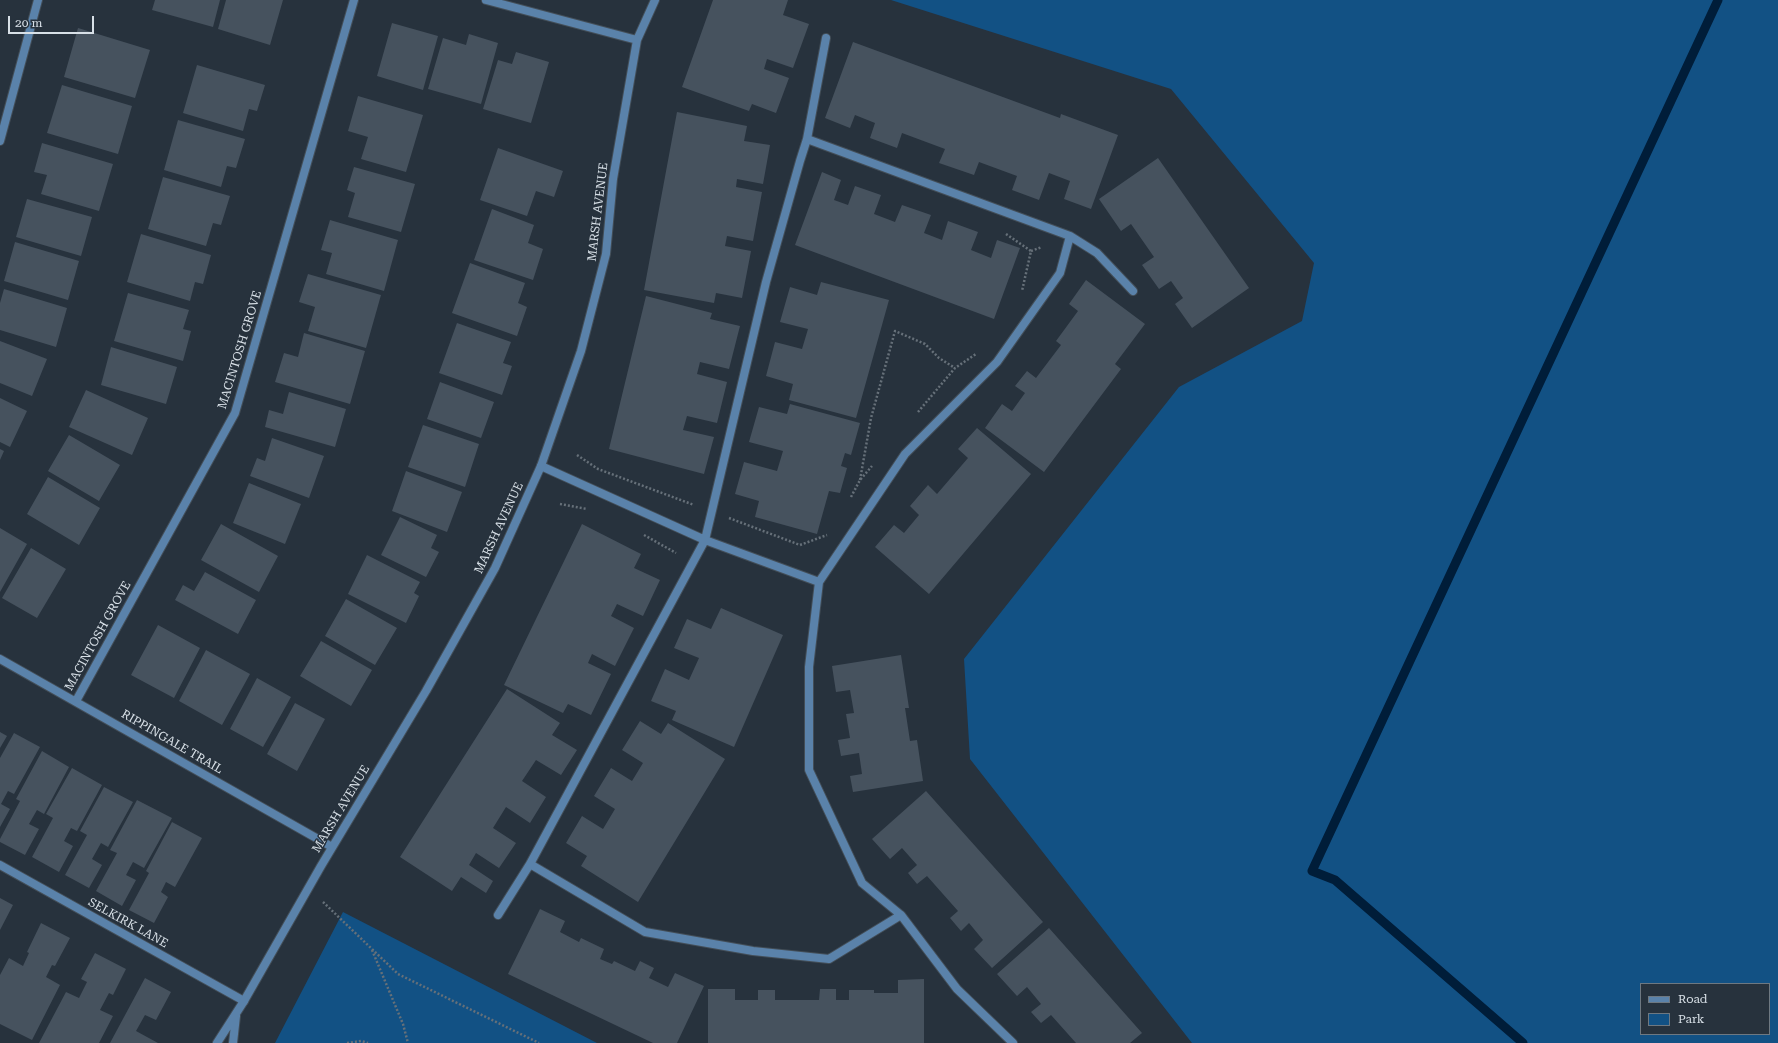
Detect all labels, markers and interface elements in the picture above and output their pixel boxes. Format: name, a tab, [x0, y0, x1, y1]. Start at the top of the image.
scale bar	[10, 8, 96, 34]
text: 20 m	[15, 16, 42, 30]
street label: MARSH AVENUE	[585, 162, 611, 262]
street label: MACINTOSH GROVE	[215, 289, 265, 411]
street label: MARSH AVENUE	[471, 480, 527, 576]
street label: MACINTOSH GROVE	[62, 579, 134, 693]
street label: RIPPINGALE TRAIL	[119, 707, 225, 777]
street label: MARSH AVENUE	[309, 763, 373, 855]
street label: SELKIRK LANE	[86, 895, 170, 951]
legend	[1640, 983, 1770, 1035]
text: Road	[1678, 992, 1707, 1006]
text: Park	[1678, 1012, 1704, 1026]

